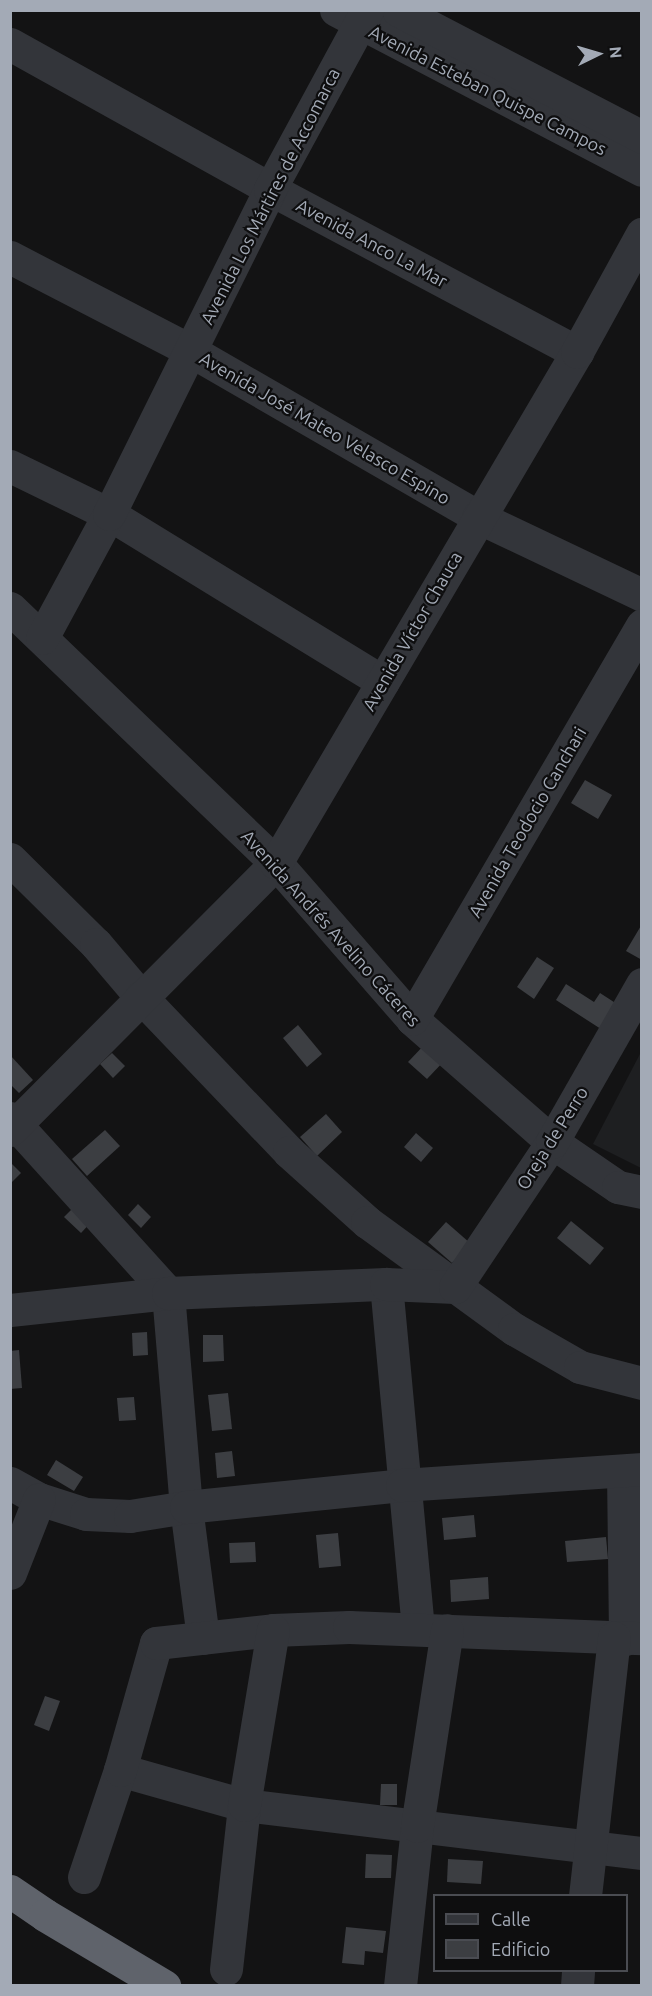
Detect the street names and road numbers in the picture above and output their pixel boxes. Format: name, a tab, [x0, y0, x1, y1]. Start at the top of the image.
street label: Avenida Esteban Quispe Campos	[366, 21, 610, 159]
street label: Avenida Los Mártires de Accomarca	[196, 64, 344, 328]
street label: Avenida Anco La Mar	[293, 194, 451, 292]
street label: Avenida José Mateo Velasco Espino	[196, 347, 454, 509]
street label: Avenida Víctor Chauca	[358, 547, 466, 715]
street label: Avenida Teodocio Canchari	[464, 723, 590, 921]
street label: Avenida Andrés Avelino Cáceres	[237, 825, 425, 1031]
street label: Oreja de Perro	[512, 1082, 592, 1194]

